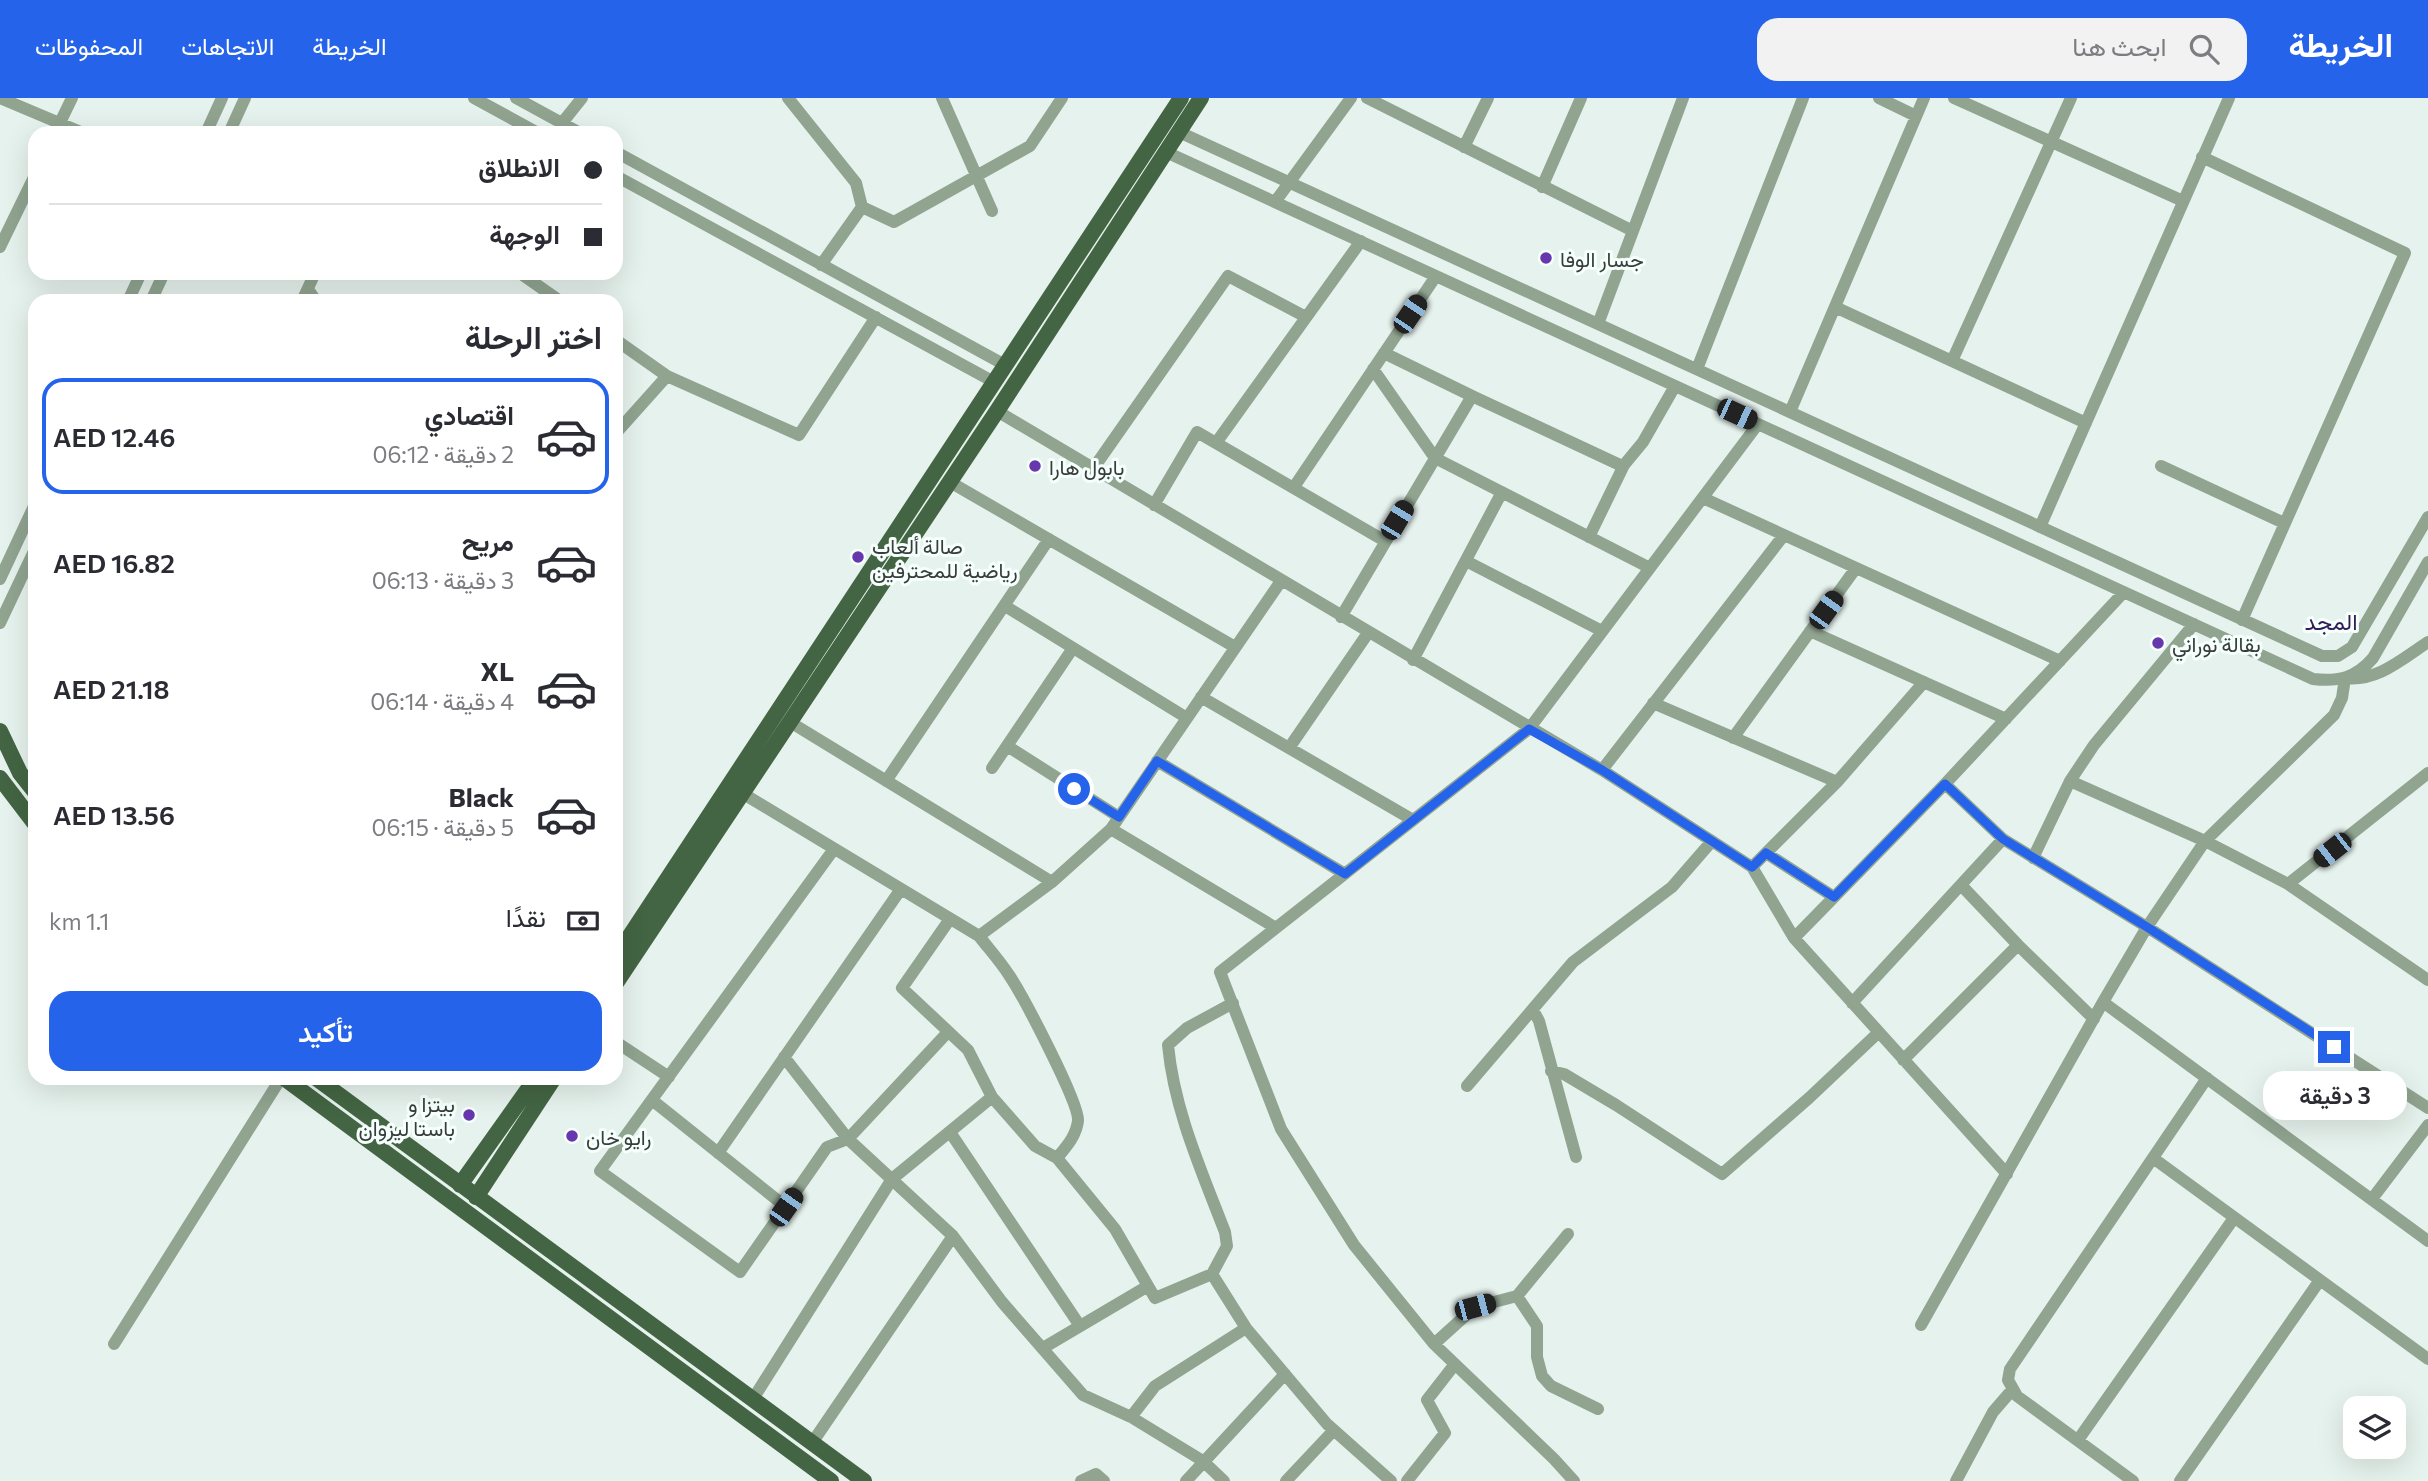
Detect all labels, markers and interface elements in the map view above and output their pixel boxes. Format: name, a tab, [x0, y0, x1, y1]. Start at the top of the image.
search box	[1757, 18, 2247, 81]
text: الخريطة	[2289, 23, 2393, 64]
text: ابحث هنا	[2072, 30, 2167, 61]
icon: search	[2185, 30, 2223, 68]
text: المحفوظات	[35, 31, 143, 60]
text: الاتجاهات	[181, 31, 274, 60]
text: الخريطة	[312, 31, 387, 60]
text: الانطلاق	[478, 151, 560, 182]
text: الوجهة	[489, 218, 560, 249]
place label: جسار الوفا	[1560, 246, 1644, 273]
marker: جسار الوفا	[1538, 250, 1554, 266]
car	[1390, 291, 1431, 337]
text: اختر الرحلة	[465, 316, 602, 356]
car	[1714, 396, 1761, 432]
text: اقتصادي	[425, 399, 514, 430]
icon: car	[535, 405, 598, 468]
text: AED 12.46	[53, 421, 175, 452]
text: 2 دقيقة · 06:12	[372, 440, 514, 468]
place label: بابول هارا	[1049, 454, 1124, 481]
marker: بابول هارا	[1027, 458, 1043, 474]
car	[1378, 497, 1417, 543]
text: مريح	[462, 525, 514, 556]
icon: car	[535, 531, 598, 594]
place label: صالة ألعاب رياضية للمحترفين	[872, 533, 1018, 584]
text: AED 16.82	[53, 547, 175, 578]
marker: صالة ألعاب رياضية للمحترفين	[850, 549, 866, 565]
text: 3 دقيقة · 06:13	[372, 566, 514, 594]
car	[1806, 587, 1847, 633]
district label: المجد	[2304, 607, 2358, 635]
place label: بقالة نوراني	[2172, 631, 2261, 662]
marker: بقالة نوراني	[2150, 635, 2166, 651]
text: XL	[480, 655, 514, 686]
icon: car	[535, 657, 598, 720]
text: AED 21.18	[53, 673, 169, 704]
text: 4 دقيقة · 06:14	[370, 687, 514, 715]
route start	[1058, 773, 1090, 805]
text: Black	[448, 781, 514, 812]
icon: car	[535, 783, 598, 846]
text: AED 13.56	[53, 799, 175, 830]
text: 5 دقيقة · 06:15	[371, 813, 514, 841]
car	[2309, 829, 2356, 871]
text: نقدًا	[506, 901, 546, 932]
icon: cash	[564, 902, 602, 940]
text: 1.1 km	[49, 907, 109, 935]
button: تأكيد	[49, 991, 602, 1071]
route end	[2318, 1031, 2350, 1063]
callout: 3 دقيقة	[2262, 1072, 2406, 1121]
text: 3 دقيقة	[2299, 1081, 2371, 1109]
place label: بيتزا و باستا ليزوان	[359, 1091, 455, 1142]
marker: بيتزا و باستا ليزوان	[461, 1107, 477, 1123]
place label: رايو خان	[586, 1124, 651, 1151]
marker: رايو خان	[564, 1128, 580, 1144]
car	[766, 1184, 807, 1230]
car	[1452, 1291, 1499, 1323]
map controls	[2343, 1396, 2406, 1459]
button: layers	[2343, 1396, 2406, 1459]

